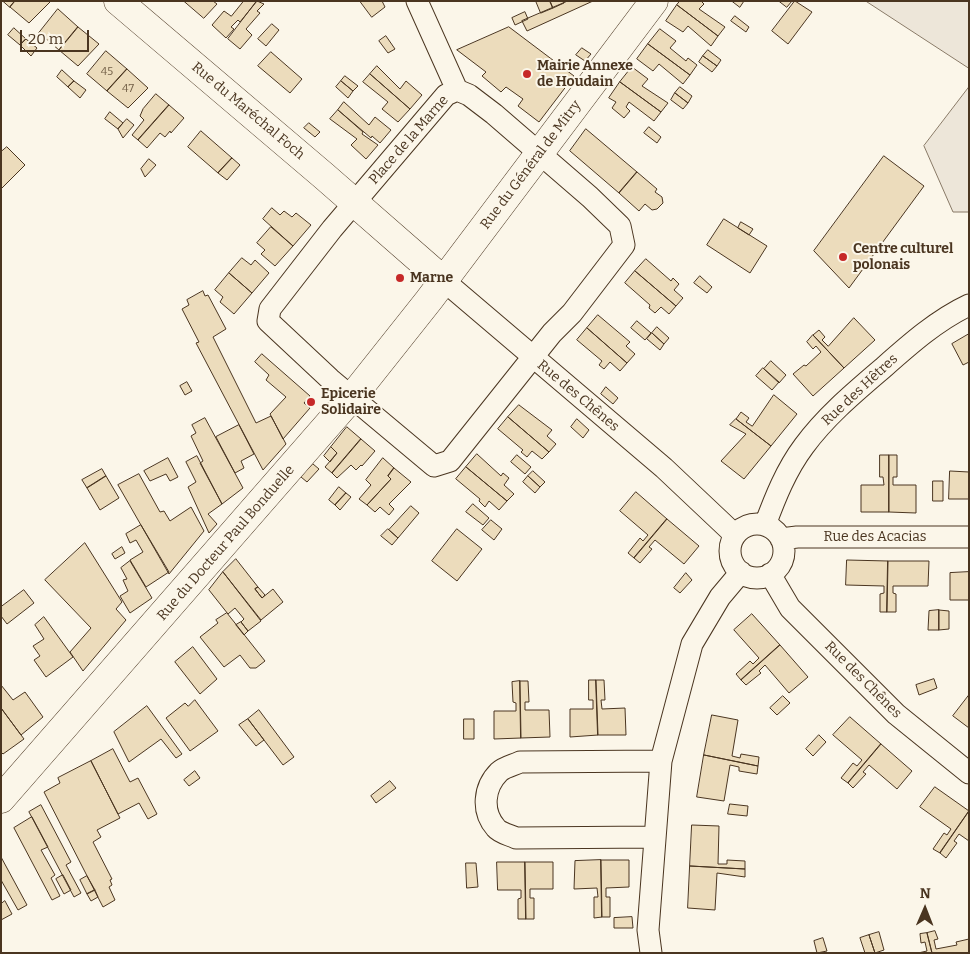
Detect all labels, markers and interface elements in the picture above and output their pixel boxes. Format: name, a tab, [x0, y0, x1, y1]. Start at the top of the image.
scale bar	[22, 20, 91, 52]
text: 20 m	[28, 30, 63, 48]
place label: Mairie Annexe de Houdain	[537, 58, 633, 90]
street label: Rue du Maréchal Foch	[188, 59, 308, 163]
house number: 45	[101, 65, 113, 79]
marker: Mairie Annexe de Houdain	[521, 68, 533, 80]
house number: 47	[122, 82, 134, 96]
street label: Place de la Marne	[366, 92, 452, 188]
street label: Rue du Général de Mitry	[477, 97, 585, 233]
place label: Centre culturel polonais	[853, 241, 953, 274]
marker: Centre culturel polonais	[837, 251, 849, 263]
place label: Marne	[410, 270, 453, 286]
marker: Marne	[394, 272, 406, 284]
street label: Rue des Hêtres	[819, 351, 901, 429]
street label: Rue des Chênes	[534, 357, 622, 435]
place label: Epicerie Solidaire	[321, 386, 381, 418]
marker: Epicerie Solidaire	[305, 396, 317, 408]
street label: Rue du Docteur Paul Bonduelle	[154, 462, 298, 624]
street label: Rue des Acacias	[823, 529, 927, 545]
street label: Rue des Chênes	[821, 638, 905, 722]
north arrow	[900, 884, 950, 934]
text: N	[920, 885, 931, 902]

